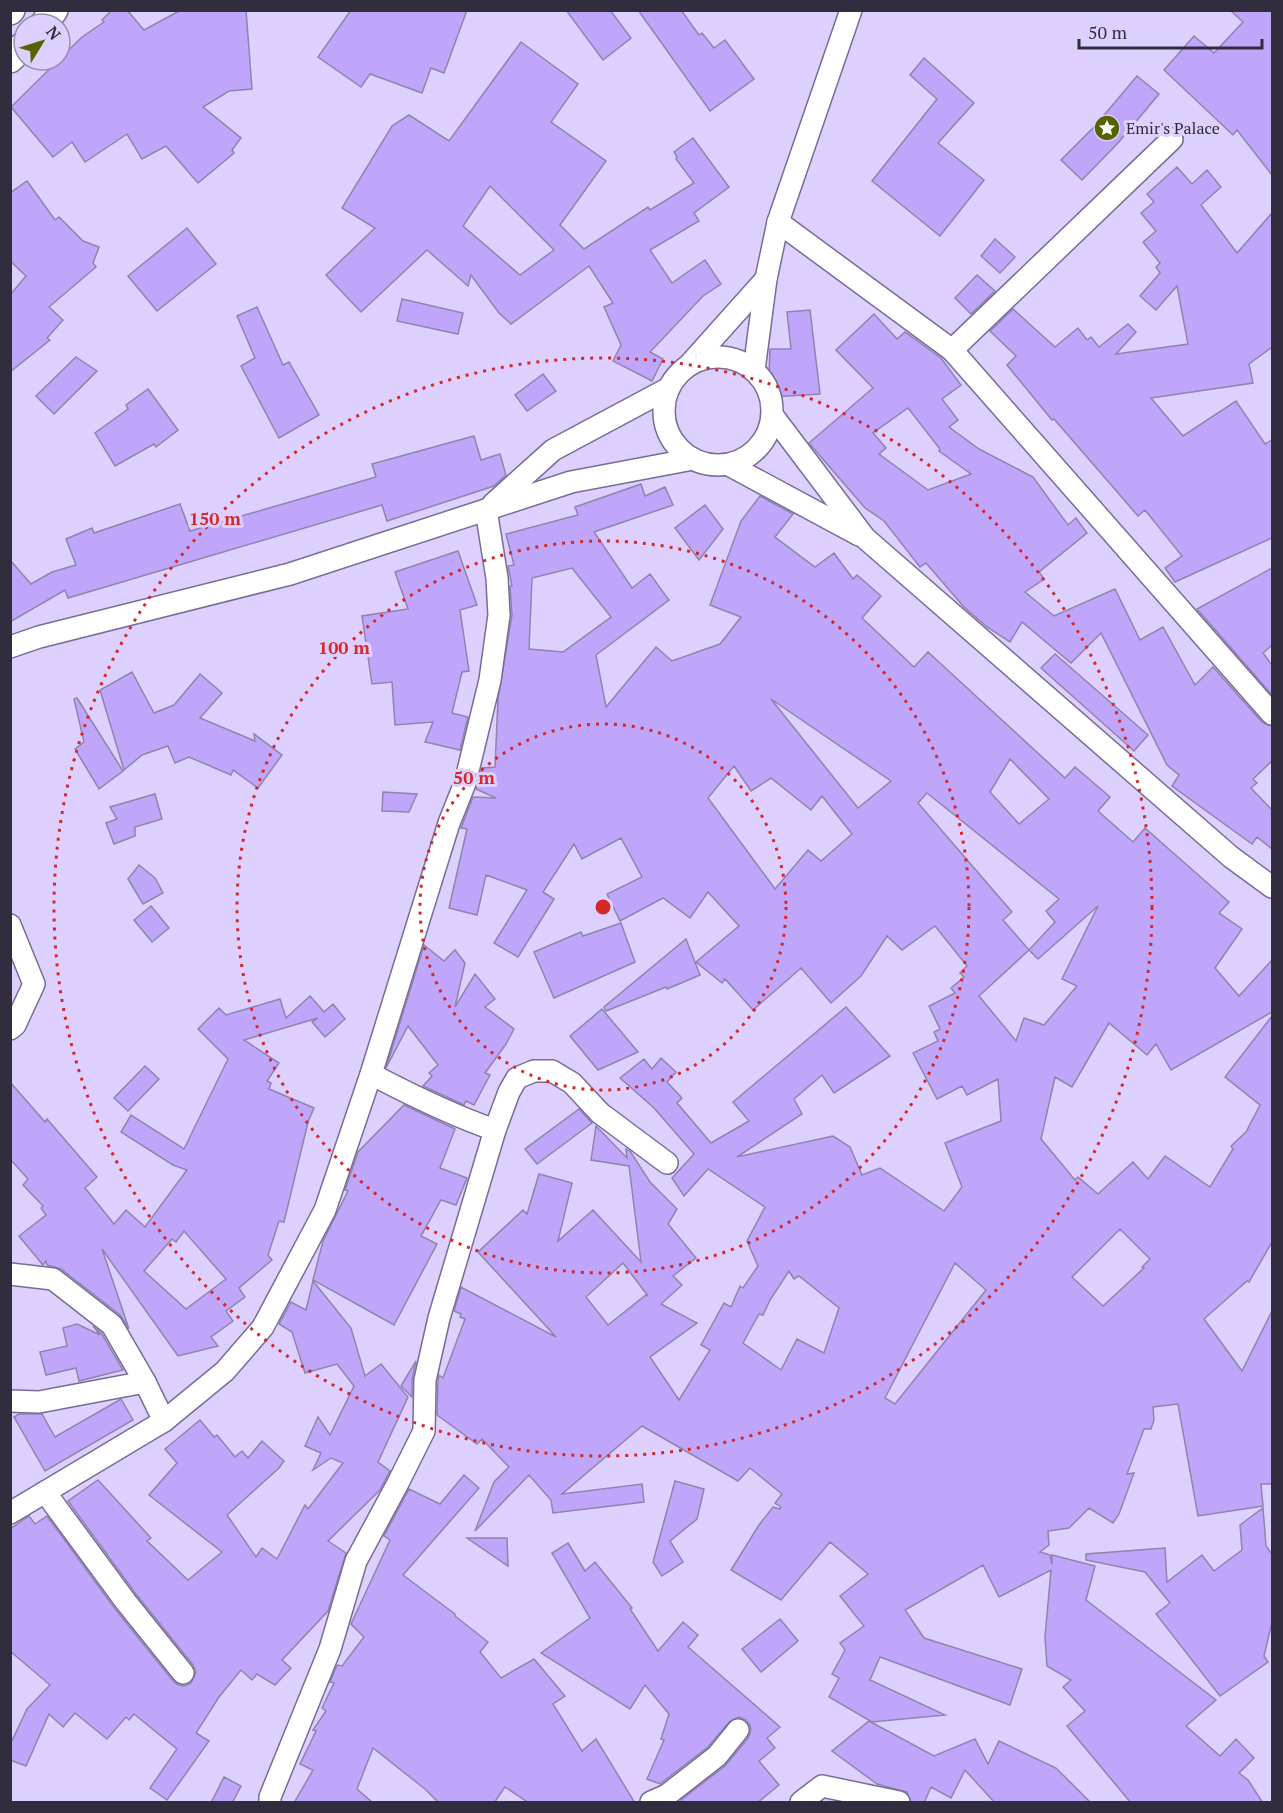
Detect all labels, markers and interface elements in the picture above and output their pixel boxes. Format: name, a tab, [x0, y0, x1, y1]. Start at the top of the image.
north arrow	[12, 12, 72, 72]
scale bar	[1079, 12, 1262, 50]
text: 50 m	[1088, 20, 1128, 44]
text: N	[41, 21, 66, 44]
place icon: Emir's Palace	[1092, 113, 1122, 143]
place label: Emir's Palace	[1126, 117, 1220, 139]
text: 150 m	[189, 506, 241, 530]
text: 100 m	[318, 635, 370, 659]
text: 50 m	[453, 765, 495, 789]
centre of rings	[593, 897, 613, 917]

